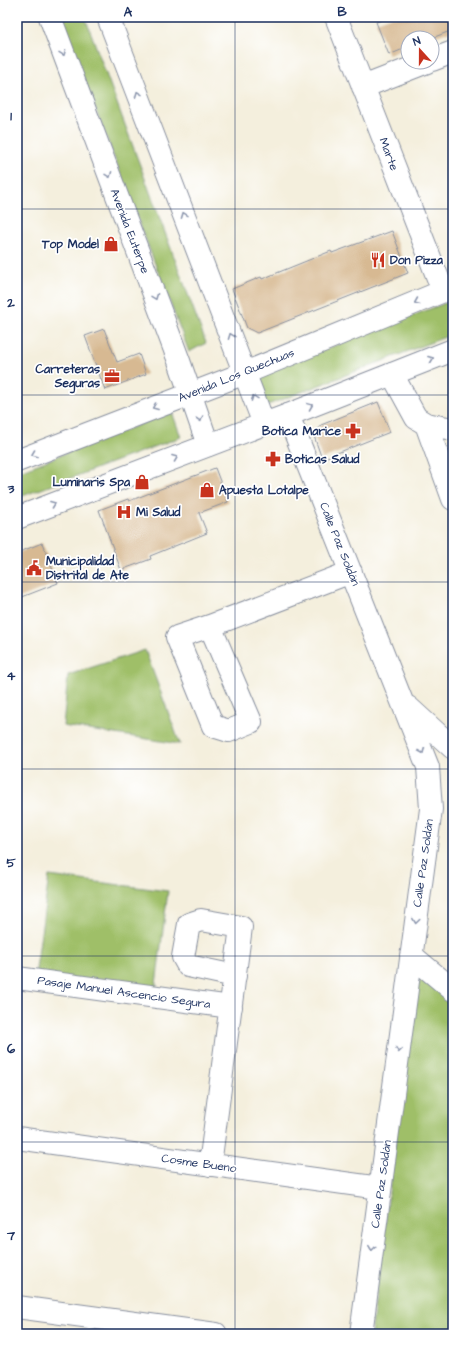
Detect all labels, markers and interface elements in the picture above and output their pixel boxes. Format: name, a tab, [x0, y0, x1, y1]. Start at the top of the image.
text: A	[124, 3, 133, 21]
text: B	[337, 3, 347, 21]
north arrow	[400, 30, 440, 70]
text: N	[411, 33, 423, 49]
one-way arrow	[59, 50, 67, 57]
one-way arrow	[134, 90, 142, 97]
text: 1	[10, 107, 12, 125]
street label: Marte	[375, 135, 403, 174]
one-way arrow	[105, 172, 113, 179]
street label: Avenida Euterpe	[106, 186, 154, 277]
one-way arrow	[181, 212, 189, 219]
shop icon: Top Model	[102, 235, 120, 253]
place label: Top Model	[41, 236, 99, 254]
restaurant icon: Don Pizza	[369, 251, 387, 269]
place label: Don Pizza	[390, 252, 444, 269]
one-way arrow	[151, 293, 159, 300]
text: 2	[6, 294, 15, 312]
one-way arrow	[413, 297, 420, 305]
one-way arrow	[227, 333, 235, 340]
street label: Avenida Los Quechuas	[175, 344, 297, 407]
one-way arrow	[427, 355, 434, 363]
place label: Carreteras Seguras	[36, 361, 100, 394]
office icon: Carreteras Seguras	[103, 367, 121, 385]
one-way arrow	[251, 395, 259, 402]
one-way arrow	[152, 403, 159, 411]
one-way arrow	[306, 403, 313, 411]
one-way arrow	[195, 416, 204, 423]
pharmacy icon: Botica Marice	[344, 422, 362, 440]
place label: Botica Marice	[262, 423, 342, 440]
one-way arrow	[30, 450, 37, 458]
pharmacy icon: Boticas Salud	[264, 450, 282, 468]
place label: Boticas Salud	[285, 451, 360, 468]
one-way arrow	[171, 454, 178, 462]
shop icon: Luminaris Spa	[133, 473, 151, 491]
place label: Luminaris Spa	[53, 474, 131, 492]
text: 3	[7, 480, 15, 498]
shop icon: Apuesta Lotalpe	[198, 481, 216, 499]
place label: Apuesta Lotalpe	[219, 482, 309, 500]
one-way arrow	[50, 500, 57, 508]
street label: Calle Paz Soldán	[315, 500, 364, 589]
hospital icon: Mi Salud	[115, 503, 133, 521]
place label: Mi Salud	[136, 504, 181, 521]
place label: Municipalidad Distrital de Ate	[46, 553, 130, 584]
public building icon: Municipalidad Distrital de Ate	[25, 559, 43, 577]
text: 4	[7, 667, 16, 685]
one-way arrow	[417, 747, 425, 755]
street label: Calle Paz Soldán	[409, 818, 438, 908]
text: 5	[6, 854, 16, 872]
one-way arrow	[412, 918, 421, 924]
street label: Pasaje Manuel Ascencio Segura	[36, 972, 212, 1014]
text: 6	[7, 1040, 16, 1058]
one-way arrow	[395, 1047, 404, 1053]
street label: Calle Paz Soldán	[367, 1139, 396, 1229]
street label: Cosme Bueno	[160, 1150, 238, 1177]
text: 7	[6, 1227, 16, 1245]
one-way arrow	[368, 1245, 377, 1251]

